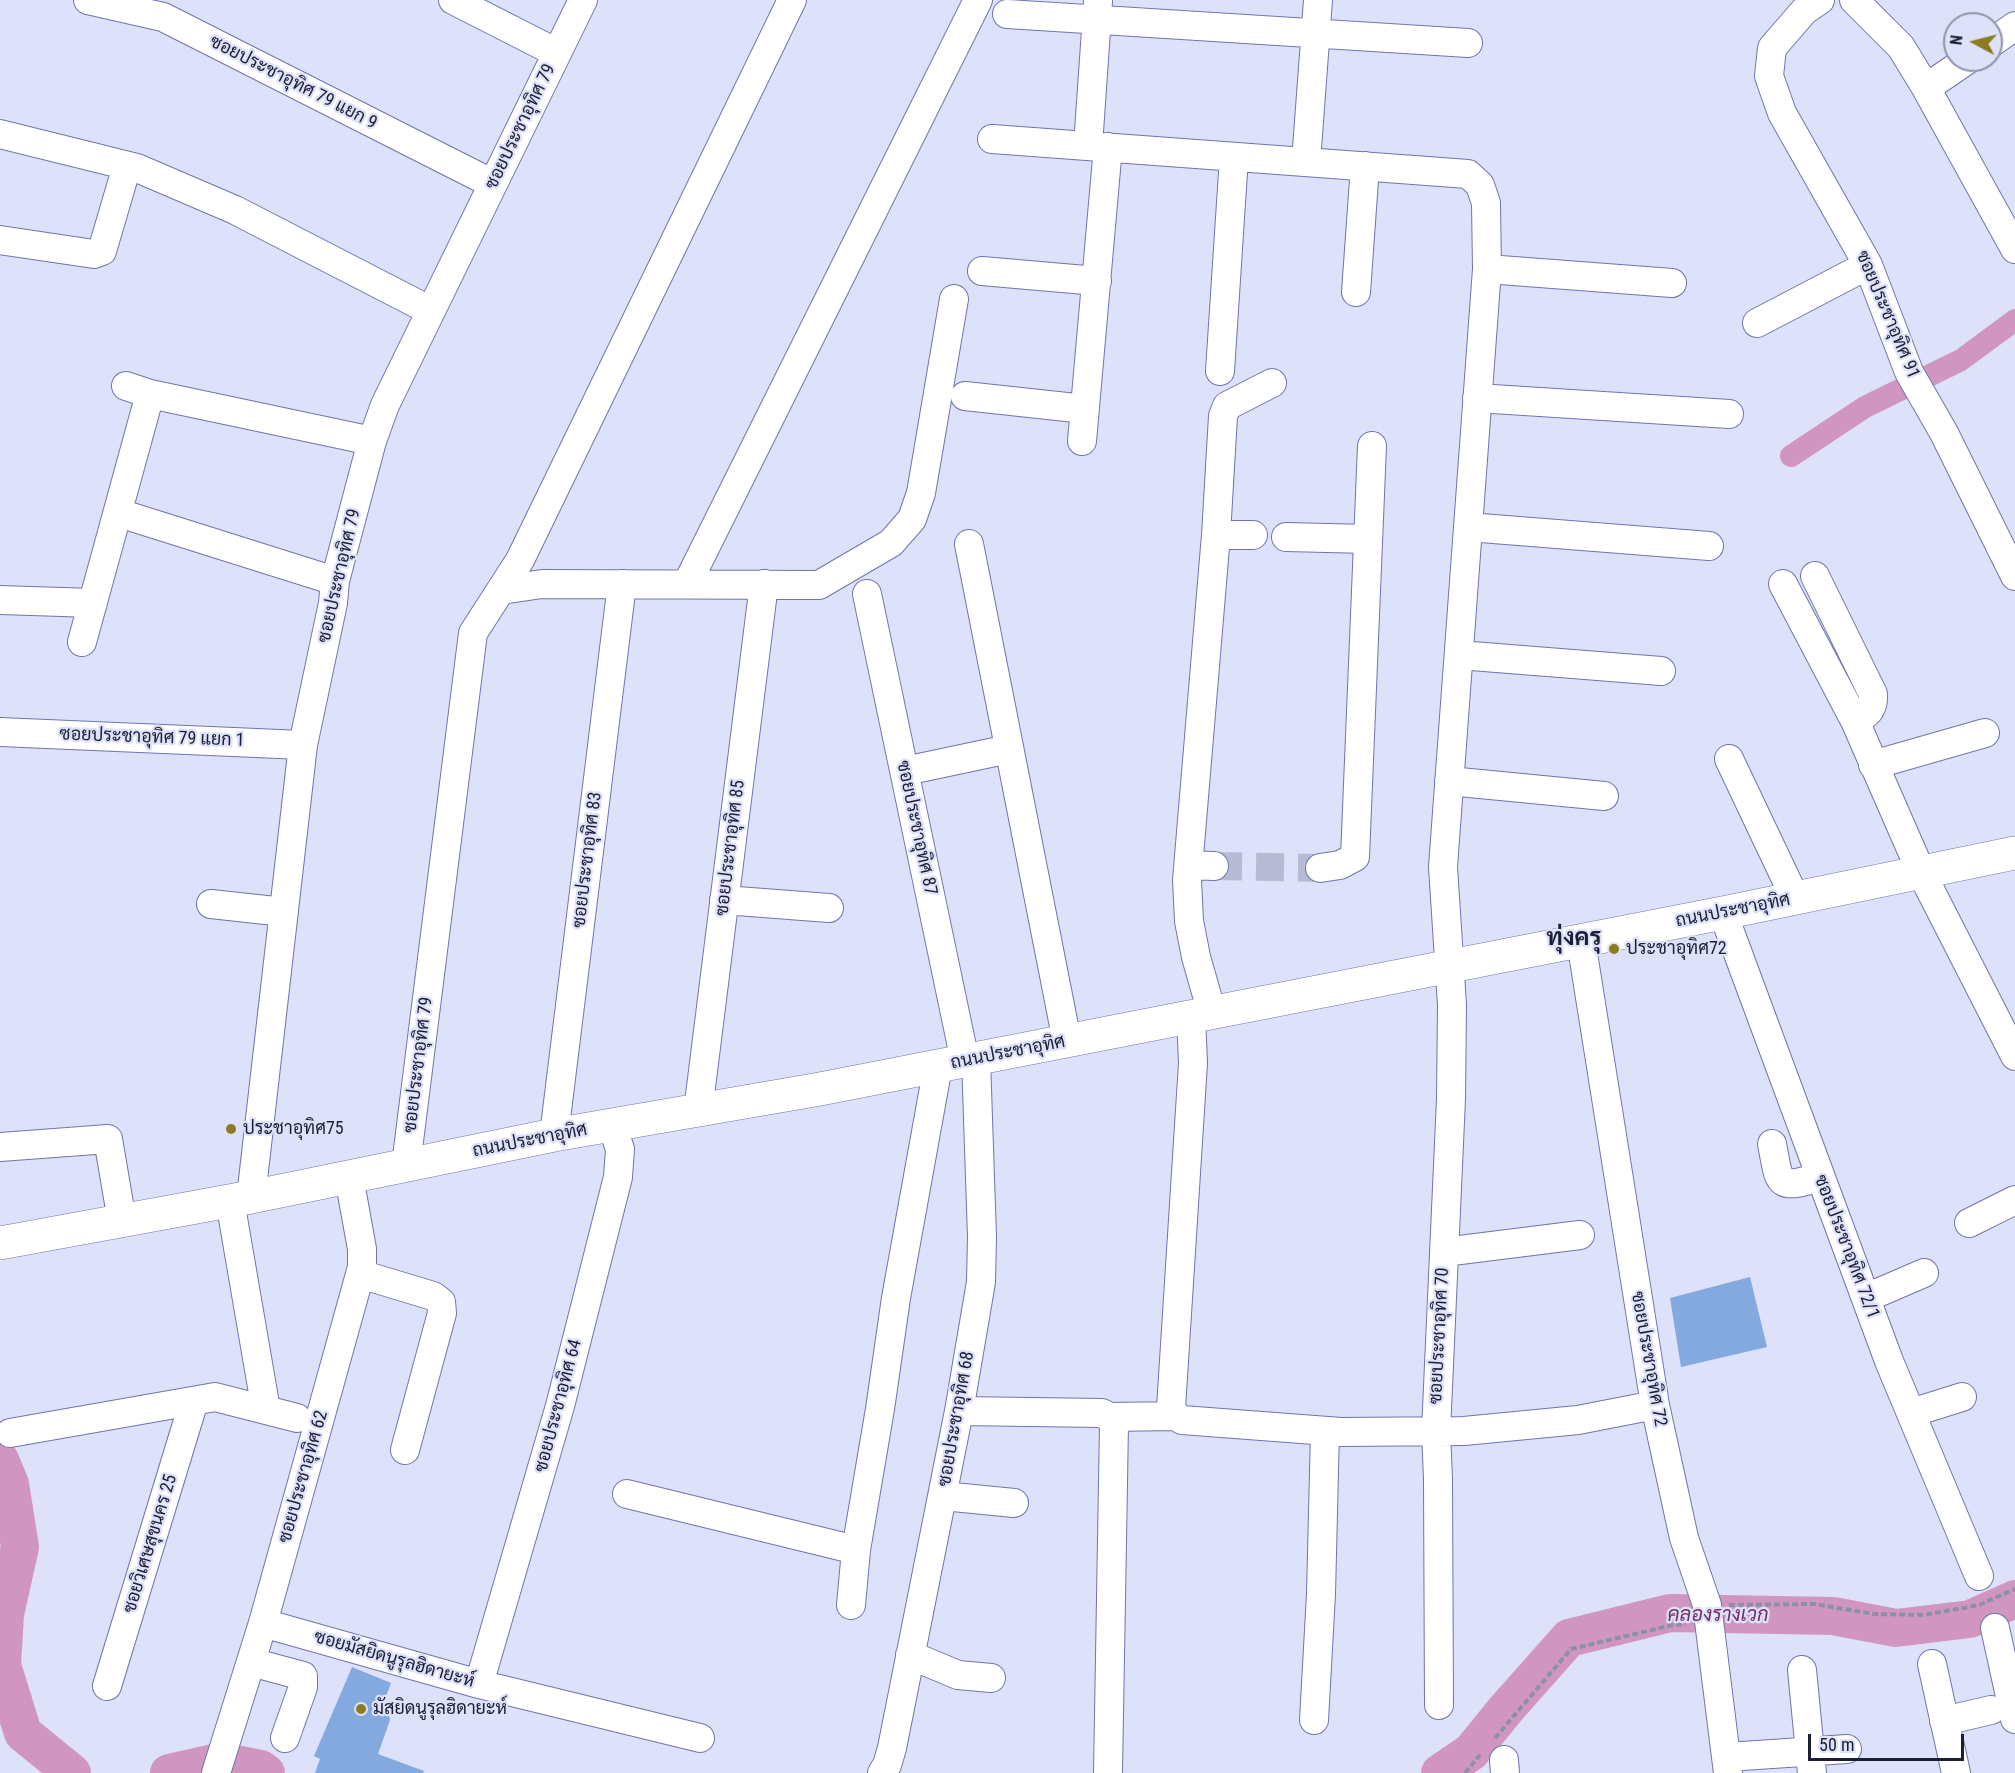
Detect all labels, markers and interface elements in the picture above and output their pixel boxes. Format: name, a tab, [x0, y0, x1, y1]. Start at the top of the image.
north arrow	[1943, 12, 2003, 72]
street label: ซอยประชาอุทิศ 79 แยก 9	[206, 31, 380, 135]
text: N	[1947, 34, 1967, 46]
street label: ซอยประชาอุทิศ 79	[481, 61, 561, 193]
street label: ซอยประชาอุทิศ 91	[1850, 248, 1924, 382]
street label: ซอยประชาอุทิศ 79	[314, 507, 366, 645]
street label: ซอยประชาอุทิศ 79 แยก 1	[59, 724, 245, 752]
street label: ซอยประชาอุทิศ 87	[891, 759, 941, 897]
street label: ซอยประชาอุทิศ 85	[712, 779, 750, 917]
street label: ซอยประชาอุทิศ 83	[569, 791, 607, 929]
street label: ถนนประชาอุทิศ	[1674, 889, 1792, 933]
district label: ทุ่งครุ	[1547, 925, 1601, 953]
place label: ประชาอุทิศ72	[1626, 938, 1727, 960]
marker: ประชาอุทิศ72	[1607, 942, 1621, 956]
street label: ซอยประชาอุทิศ 79	[400, 996, 438, 1134]
street label: ถนนประชาอุทิศ	[949, 1031, 1067, 1075]
place label: ประชาอุทิศ75	[243, 1118, 344, 1140]
street label: ถนนประชาอุทิศ	[471, 1119, 589, 1163]
marker: ประชาอุทิศ75	[224, 1122, 238, 1136]
street label: ซอยประชาอุทิศ 72/1	[1809, 1172, 1883, 1322]
street label: ซอยประชาอุทิศ 70	[1426, 1267, 1454, 1405]
street label: ซอยประชาอุทิศ 72	[1625, 1290, 1671, 1428]
street label: ซอยประชาอุทิศ 64	[531, 1337, 587, 1475]
street label: ซอยประชาอุทิศ 68	[934, 1350, 980, 1488]
street label: ซอยประชาอุทิศ 62	[275, 1408, 333, 1546]
street label: ซอยวิเศษสุขนคร 25	[120, 1472, 182, 1616]
water label: คลองรางเวก	[1668, 1604, 1768, 1628]
street label: ซอยมัสยิดนูรุลฮิดายะห์	[311, 1627, 477, 1693]
place label: มัสยิดนูรุลฮิดายะห์	[373, 1698, 507, 1720]
marker: มัสยิดนูรุลฮิดายะห์	[354, 1702, 368, 1716]
scale bar	[1811, 1722, 1967, 1760]
text: 50 m	[1819, 1734, 1854, 1755]

